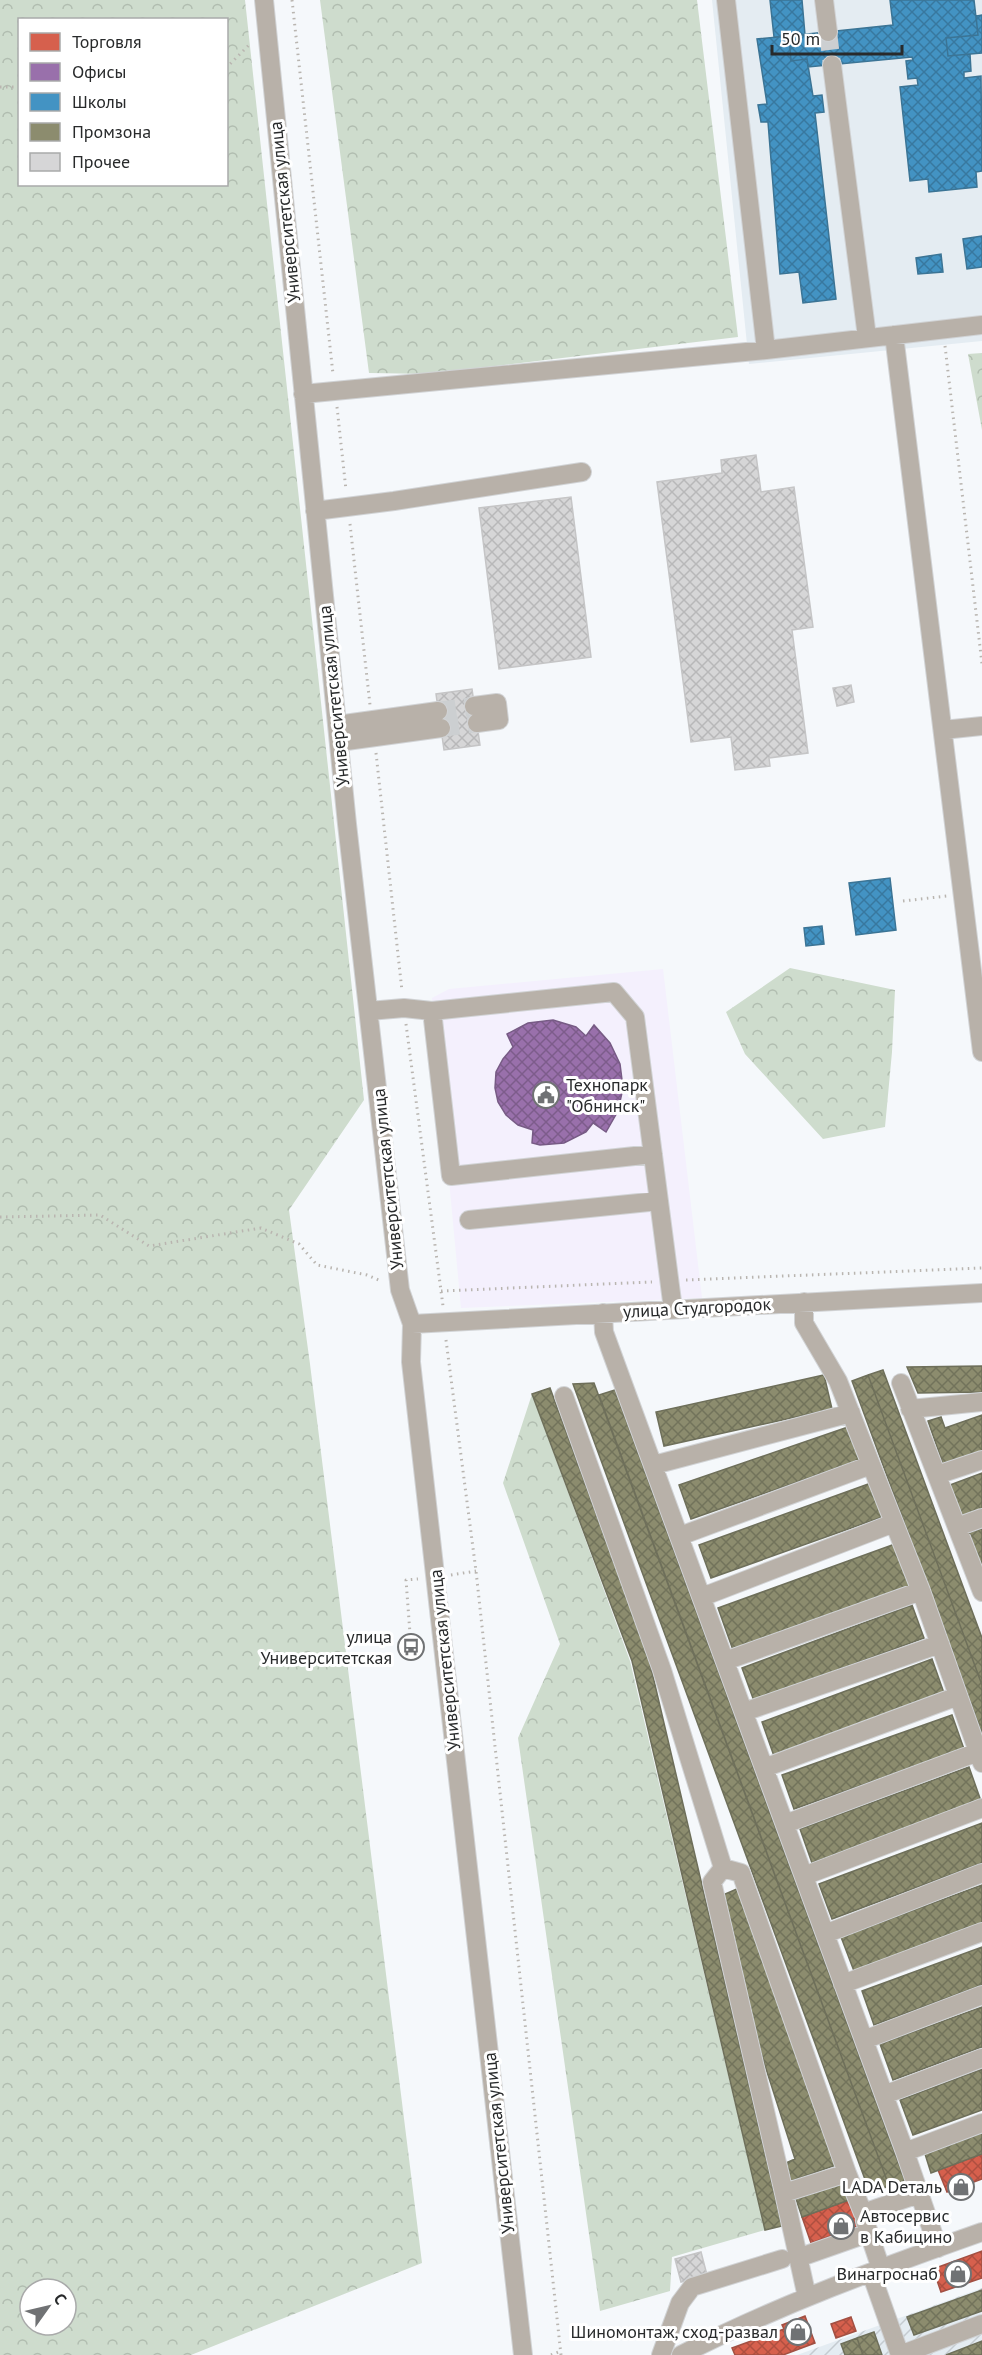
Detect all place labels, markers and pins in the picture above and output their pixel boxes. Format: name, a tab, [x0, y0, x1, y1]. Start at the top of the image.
place label: Технопарк "Обнинск"	[566, 1073, 648, 1117]
public building icon: Технопарк "Обнинск"	[531, 1080, 561, 1110]
place label: улица Университетская	[261, 1625, 392, 1669]
bus stop icon: улица Университетская	[396, 1632, 426, 1662]
shop icon: LADA Dеталь	[946, 2172, 976, 2202]
place label: LADA Dеталь	[842, 2175, 942, 2198]
place label: Автосервис в Кабицино	[860, 2204, 952, 2248]
shop icon: Автосервис в Кабицино	[826, 2211, 856, 2241]
shop icon: Винагроснаб	[943, 2259, 973, 2289]
place label: Винагроснаб	[837, 2262, 938, 2285]
shop icon: Шиномонтаж, сход-развал	[783, 2317, 813, 2347]
place label: Шиномонтаж, сход-развал	[571, 2320, 778, 2343]

